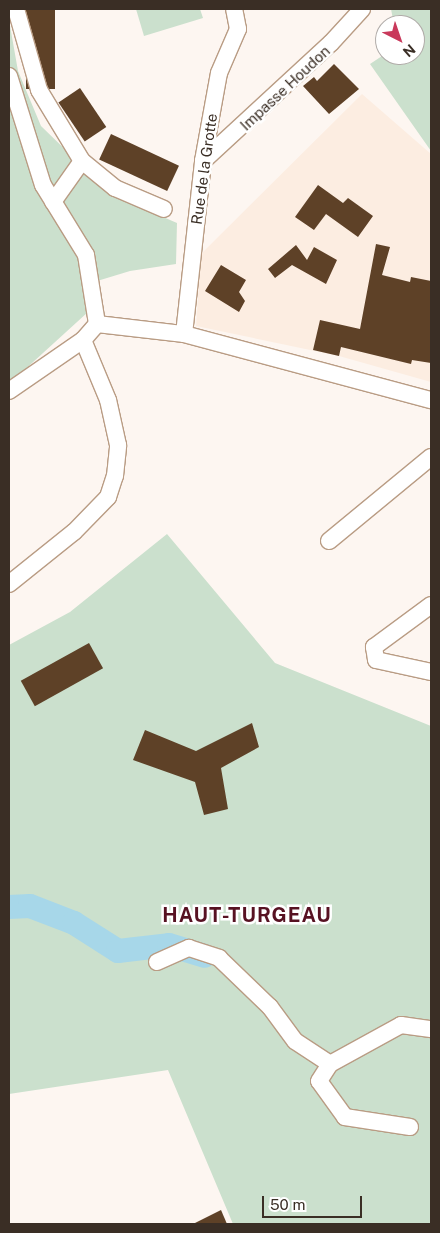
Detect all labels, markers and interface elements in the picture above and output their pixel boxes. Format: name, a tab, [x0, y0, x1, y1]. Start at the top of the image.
north arrow	[375, 15, 425, 65]
text: N	[400, 41, 419, 60]
street label: Impasse Houdon	[236, 42, 334, 134]
street label: Rue de la Grotte	[187, 112, 221, 226]
district label: HAUT-TURGEAU	[161, 903, 333, 927]
scale bar	[265, 1186, 365, 1218]
text: 50 m	[270, 1196, 305, 1213]

